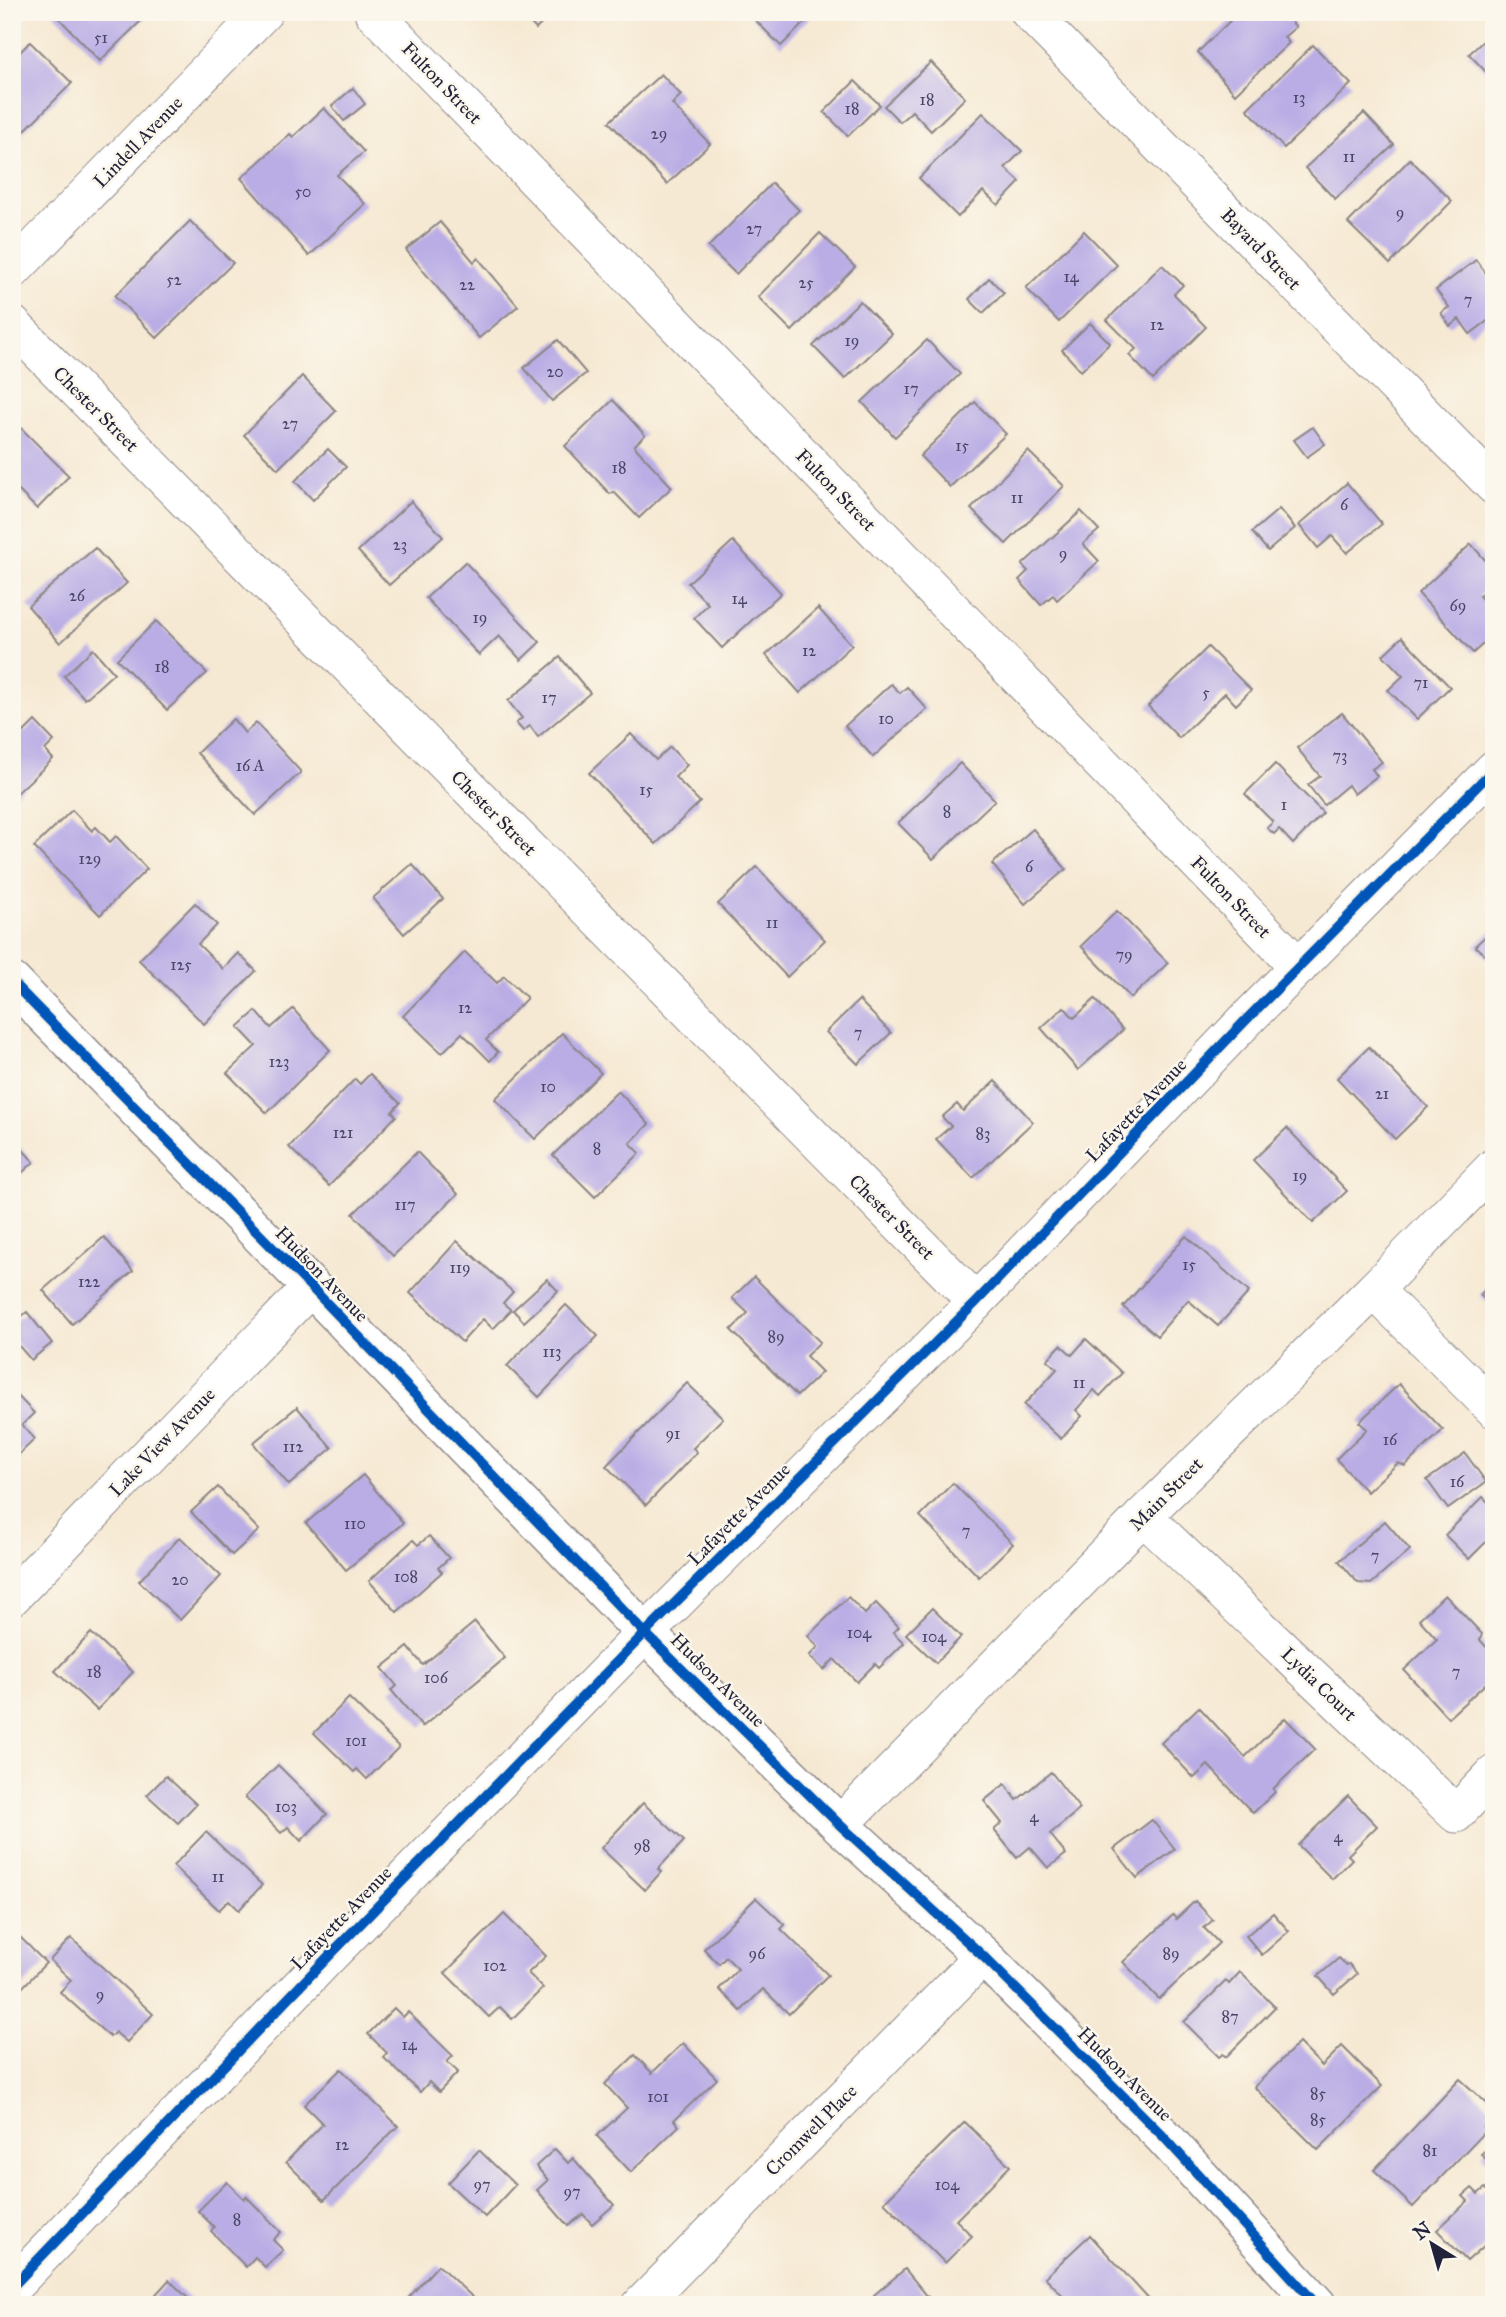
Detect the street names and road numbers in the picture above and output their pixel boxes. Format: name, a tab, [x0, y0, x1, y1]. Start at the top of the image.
street label: Fulton Street	[397, 37, 487, 129]
street label: Lindell Avenue	[89, 91, 187, 193]
street label: Bayard Street	[1216, 203, 1306, 295]
street label: Chester Street	[48, 361, 144, 457]
street label: Fulton Street	[791, 444, 881, 536]
street label: Chester Street	[446, 765, 542, 861]
street label: Fulton Street	[1186, 851, 1276, 943]
street label: Lafayette Avenue	[1081, 1053, 1191, 1167]
street label: Chester Street	[844, 1169, 940, 1265]
street label: Hudson Avenue	[271, 1221, 373, 1327]
street label: Lake View Avenue	[104, 1383, 220, 1501]
street label: Main Street	[1124, 1452, 1208, 1536]
street label: Lafayette Avenue	[683, 1458, 795, 1570]
street label: Hudson Avenue	[666, 1628, 770, 1732]
street label: Lydia Court	[1276, 1642, 1362, 1726]
street label: Lafayette Avenue	[286, 1861, 396, 1975]
street label: Hudson Avenue	[1073, 2022, 1177, 2126]
street label: Cromwell Place	[760, 2079, 862, 2181]

